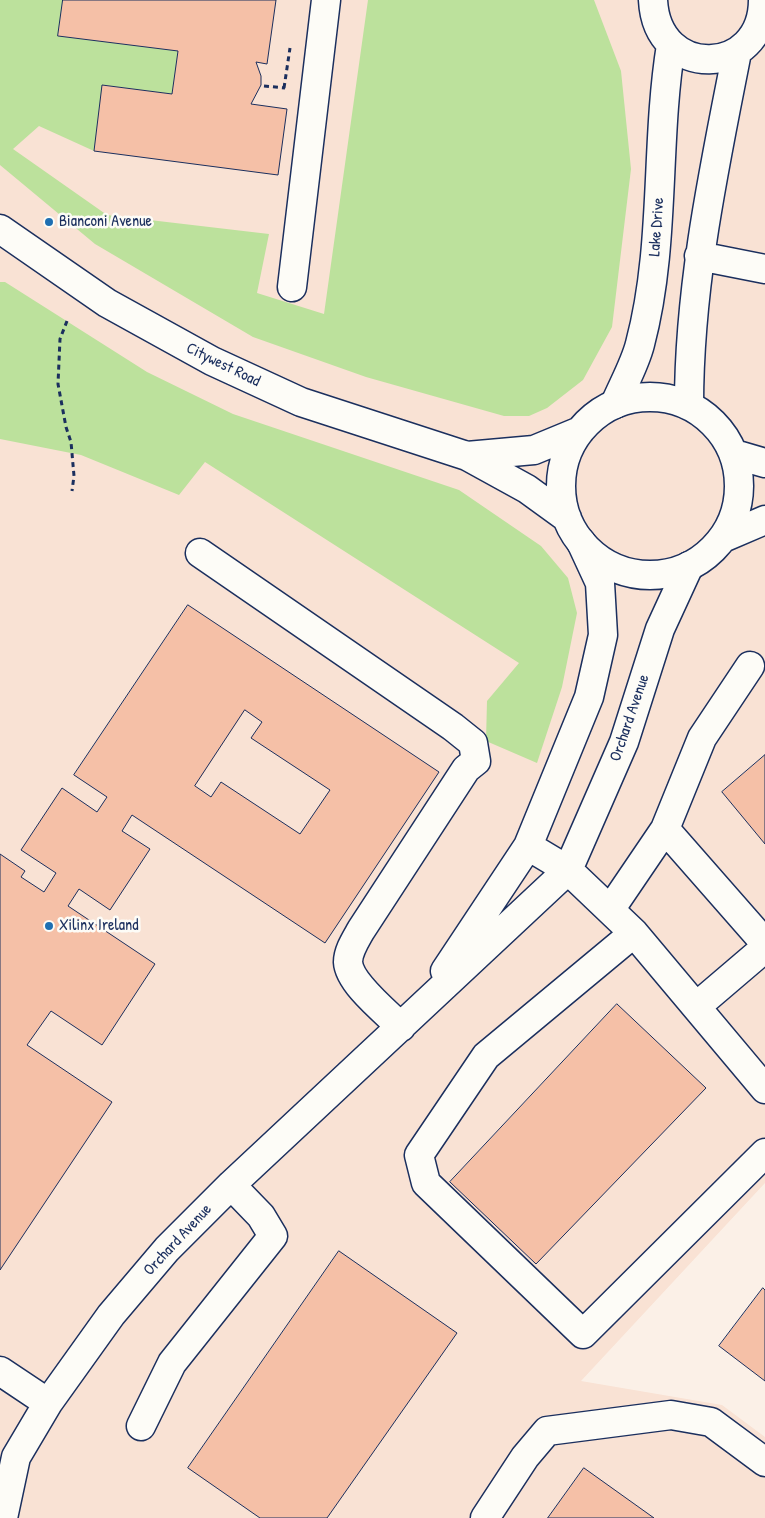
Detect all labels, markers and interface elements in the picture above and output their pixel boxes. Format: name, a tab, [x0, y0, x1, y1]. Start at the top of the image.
street label: Lake Drive	[645, 197, 669, 257]
place label: Bianconi Avenue	[59, 212, 152, 232]
marker: Bianconi Avenue	[43, 216, 55, 228]
street label: Citywest Road	[183, 339, 263, 391]
street label: Orchard Avenue	[606, 672, 654, 764]
place label: Xilinx Ireland	[59, 916, 138, 936]
marker: Xilinx Ireland	[43, 920, 55, 932]
street label: Orchard Avenue	[140, 1200, 216, 1280]

